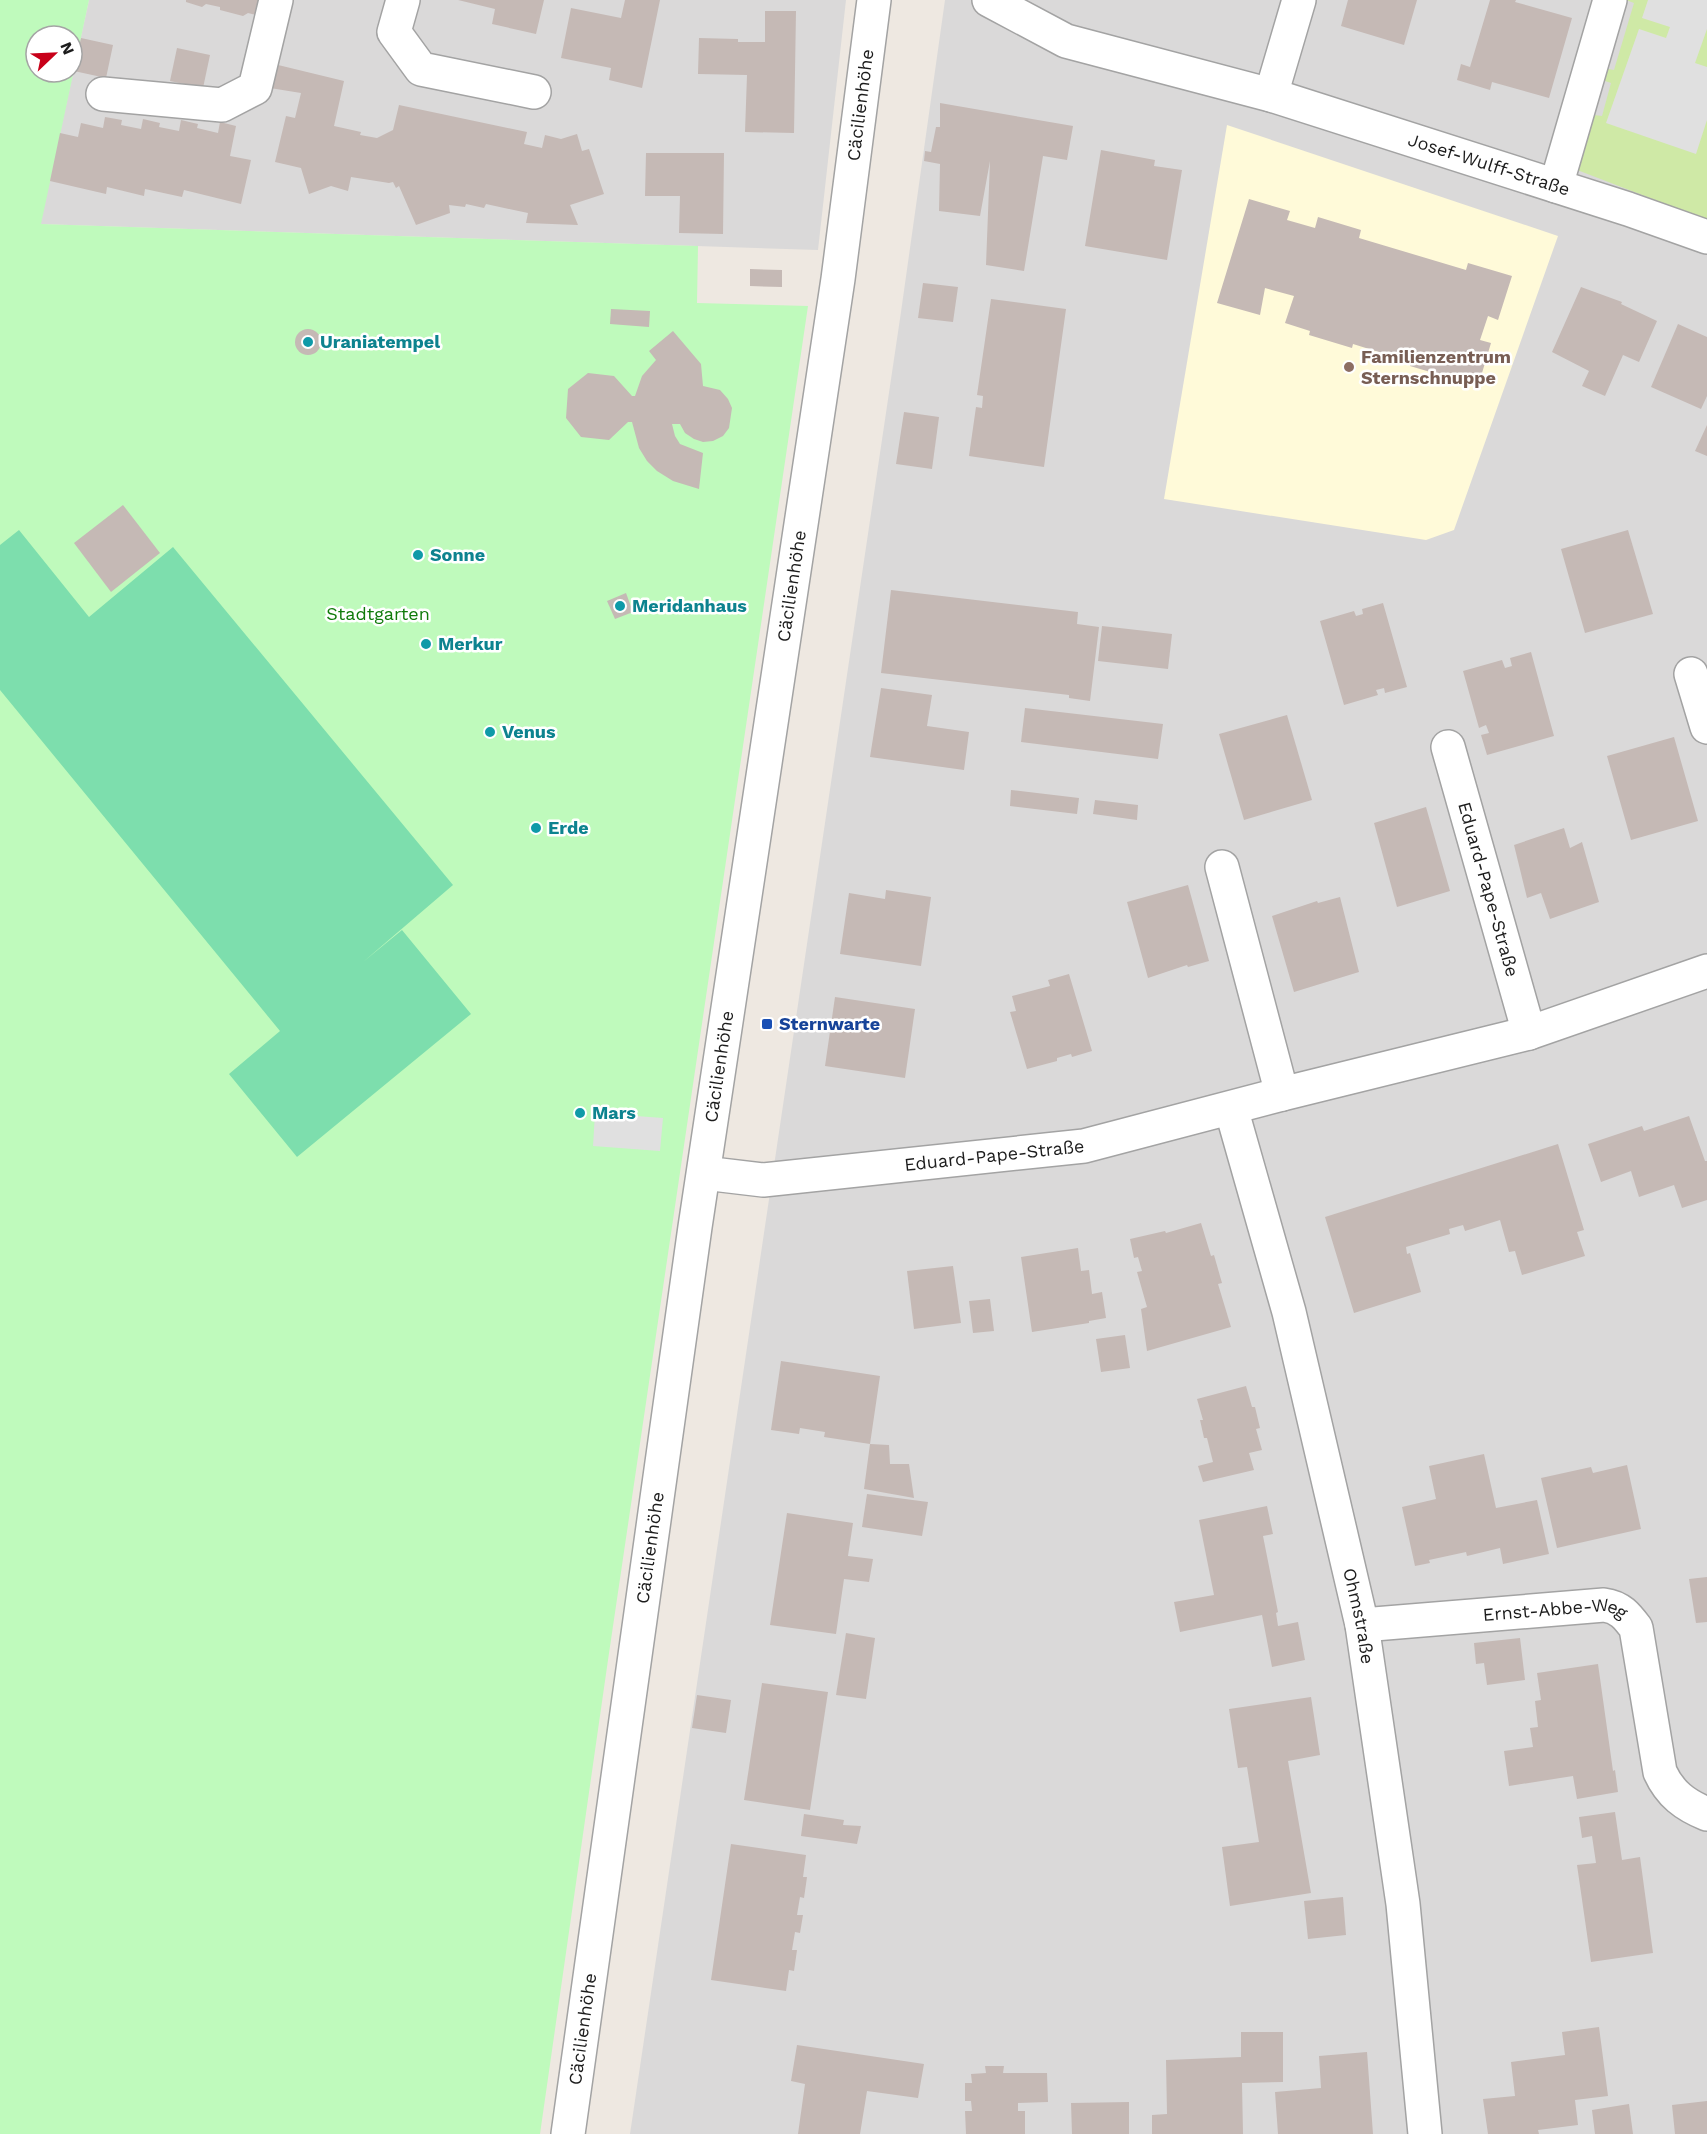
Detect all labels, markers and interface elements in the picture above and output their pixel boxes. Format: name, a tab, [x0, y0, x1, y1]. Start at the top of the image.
north arrow	[24, 24, 84, 84]
text: N	[56, 39, 78, 58]
street label: Cäcilienhöhe	[842, 48, 878, 162]
street label: Josef-Wulff-Straße	[1406, 128, 1573, 200]
place label: Uraniatempel	[320, 331, 440, 352]
marker: Uraniatempel	[301, 335, 315, 349]
place label: Familienzentrum Sternschnuppe	[1361, 346, 1511, 388]
marker: Familienzentrum Sternschnuppe	[1342, 360, 1356, 374]
street label: Cäcilienhöhe	[772, 529, 810, 643]
place label: Sonne	[430, 544, 485, 565]
marker: Sonne	[411, 548, 425, 562]
place label: Meridanhaus	[632, 595, 747, 616]
marker: Meridanhaus	[613, 599, 627, 613]
park label: Stadtgarten	[326, 603, 430, 624]
place label: Merkur	[438, 633, 503, 654]
marker: Merkur	[419, 637, 433, 651]
place label: Venus	[502, 721, 556, 742]
marker: Venus	[483, 725, 497, 739]
street label: Eduard-Pape-Straße	[1454, 799, 1524, 979]
place label: Erde	[548, 817, 589, 838]
marker: Erde	[529, 821, 543, 835]
street label: Cäcilienhöhe	[700, 1009, 737, 1124]
place label: Sternwarte	[779, 1013, 880, 1034]
marker: Sternwarte	[760, 1017, 774, 1031]
place label: Mars	[592, 1102, 636, 1123]
marker: Mars	[573, 1106, 587, 1120]
street label: Eduard-Pape-Straße	[903, 1135, 1085, 1175]
street label: Cäcilienhöhe	[631, 1490, 668, 1605]
street label: Ohmstraße	[1339, 1566, 1379, 1665]
street label: Ernst-Abbe-Weg	[1482, 1594, 1633, 1625]
street label: Cäcilienhöhe	[564, 1972, 600, 2086]

